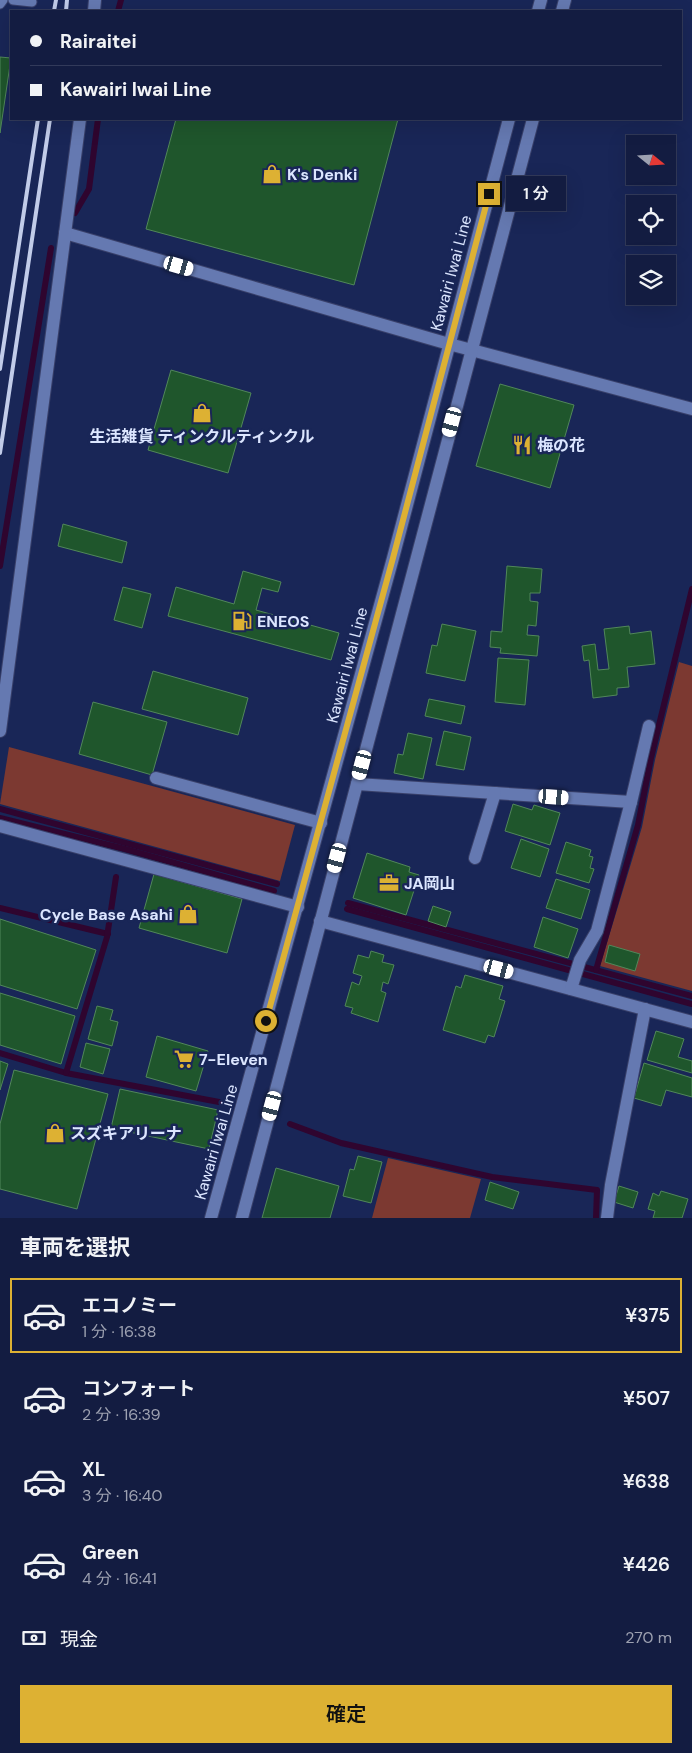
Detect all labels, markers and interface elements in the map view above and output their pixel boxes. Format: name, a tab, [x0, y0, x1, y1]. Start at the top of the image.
text: Rairaitei	[60, 29, 137, 54]
text: Kawairi Iwai Line	[60, 77, 212, 102]
north arrow	[626, 135, 676, 185]
map controls	[626, 135, 676, 305]
shop icon: K's Denki	[261, 163, 283, 185]
place label: K's Denki	[287, 164, 357, 185]
callout: 1 分	[506, 176, 566, 212]
route end	[478, 183, 500, 205]
text: 1 分	[523, 183, 549, 204]
button: locate	[626, 195, 676, 245]
street label: Kawairi Iwai Line	[425, 213, 477, 333]
car	[162, 255, 195, 277]
button: layers	[626, 255, 676, 305]
shop icon: 生活雑貨 ティンクルティンクル	[191, 402, 213, 424]
car	[440, 406, 463, 438]
place label: 生活雑貨 ティンクルティンクル	[90, 426, 314, 447]
restaurant icon: 梅の花	[511, 434, 533, 456]
place label: 梅の花	[537, 435, 585, 456]
street label: Kawairi Iwai Line	[321, 605, 373, 725]
fuel station icon: ENEOS	[231, 610, 253, 632]
place label: ENEOS	[257, 611, 310, 632]
car	[350, 749, 373, 781]
car	[538, 788, 569, 806]
car	[325, 842, 348, 874]
office icon: JA岡山	[378, 872, 400, 894]
place label: JA岡山	[404, 873, 456, 894]
shop icon: Cycle Base Asahi	[177, 903, 199, 925]
place label: Cycle Base Asahi	[40, 904, 173, 925]
car	[482, 958, 515, 980]
route start	[255, 1010, 277, 1032]
supermarket icon: 7-Eleven	[173, 1048, 195, 1070]
place label: 7-Eleven	[199, 1049, 268, 1070]
street label: Kawairi Iwai Line	[190, 1082, 242, 1202]
car	[260, 1090, 283, 1122]
shop icon: スズキアリーナ	[44, 1122, 66, 1144]
place label: スズキアリーナ	[70, 1123, 182, 1144]
text: 車両を選択	[20, 1233, 130, 1262]
icon: car	[22, 1293, 67, 1338]
text: エコノミー	[82, 1293, 177, 1318]
text: ¥375	[625, 1303, 670, 1328]
text: 1 分 · 16:38	[82, 1321, 156, 1342]
icon: car	[22, 1376, 67, 1421]
text: コンフォート	[82, 1376, 195, 1401]
text: ¥507	[623, 1386, 670, 1411]
text: 2 分 · 16:39	[82, 1404, 160, 1425]
text: XL	[82, 1457, 105, 1482]
icon: car	[22, 1459, 67, 1504]
text: ¥638	[623, 1469, 670, 1494]
text: 3 分 · 16:40	[82, 1485, 162, 1506]
text: Green	[82, 1540, 139, 1565]
icon: car	[22, 1542, 67, 1587]
text: ¥426	[623, 1552, 670, 1577]
text: 4 分 · 16:41	[82, 1568, 157, 1589]
icon: cash	[20, 1624, 48, 1652]
text: 現金	[60, 1627, 98, 1652]
text: 270 m	[625, 1627, 672, 1648]
button: 確定	[20, 1685, 672, 1743]

